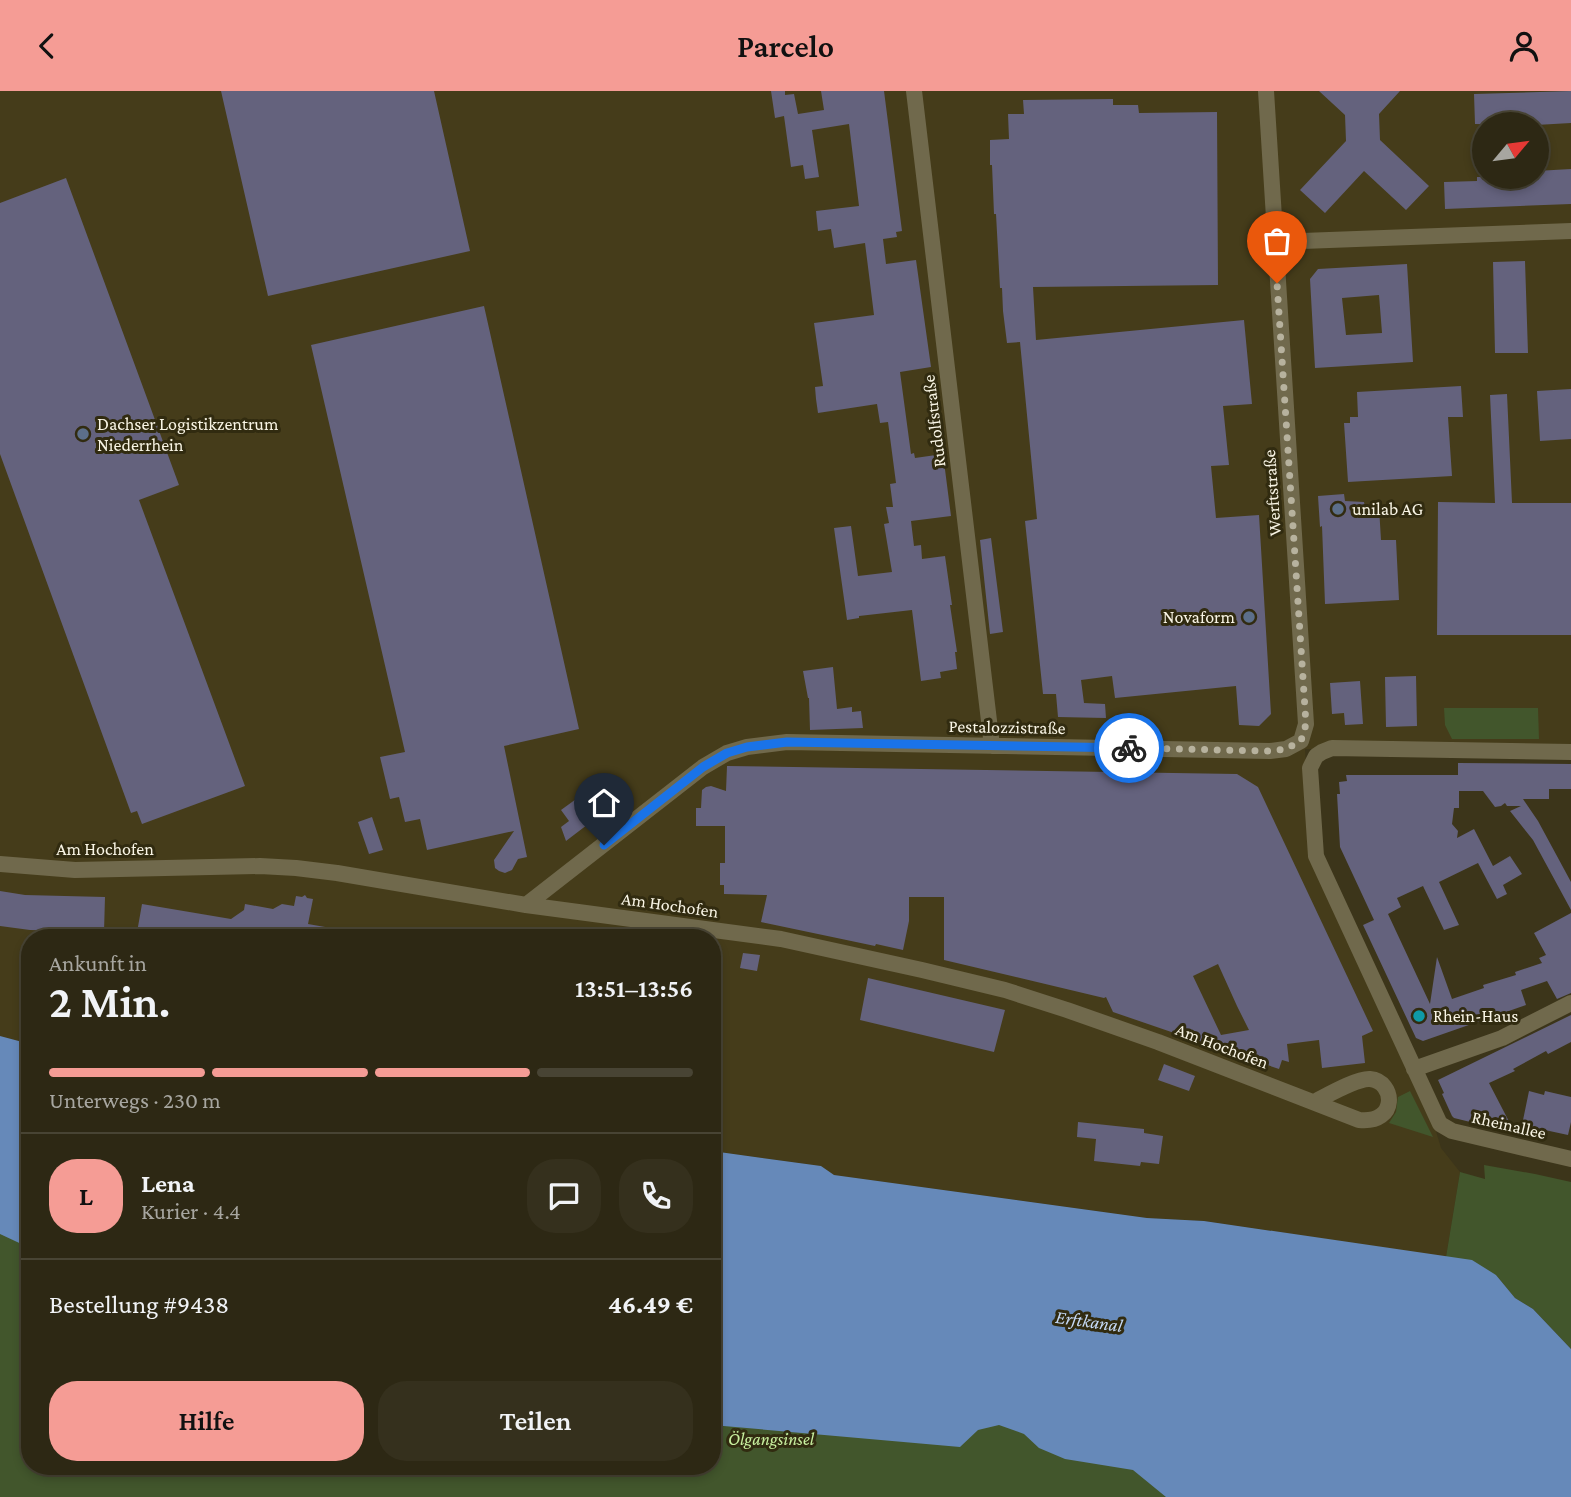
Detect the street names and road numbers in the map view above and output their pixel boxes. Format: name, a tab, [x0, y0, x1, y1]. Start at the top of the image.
street label: Rudolfstraße	[918, 374, 950, 468]
street label: Werftstraße	[1259, 449, 1285, 537]
street label: Pestalozzistraße	[948, 716, 1066, 738]
street label: Am Hochofen	[56, 839, 154, 859]
street label: Am Hochofen	[620, 888, 720, 922]
street label: Am Hochofen	[1173, 1019, 1271, 1073]
street label: Rheinallee	[1470, 1107, 1548, 1143]

